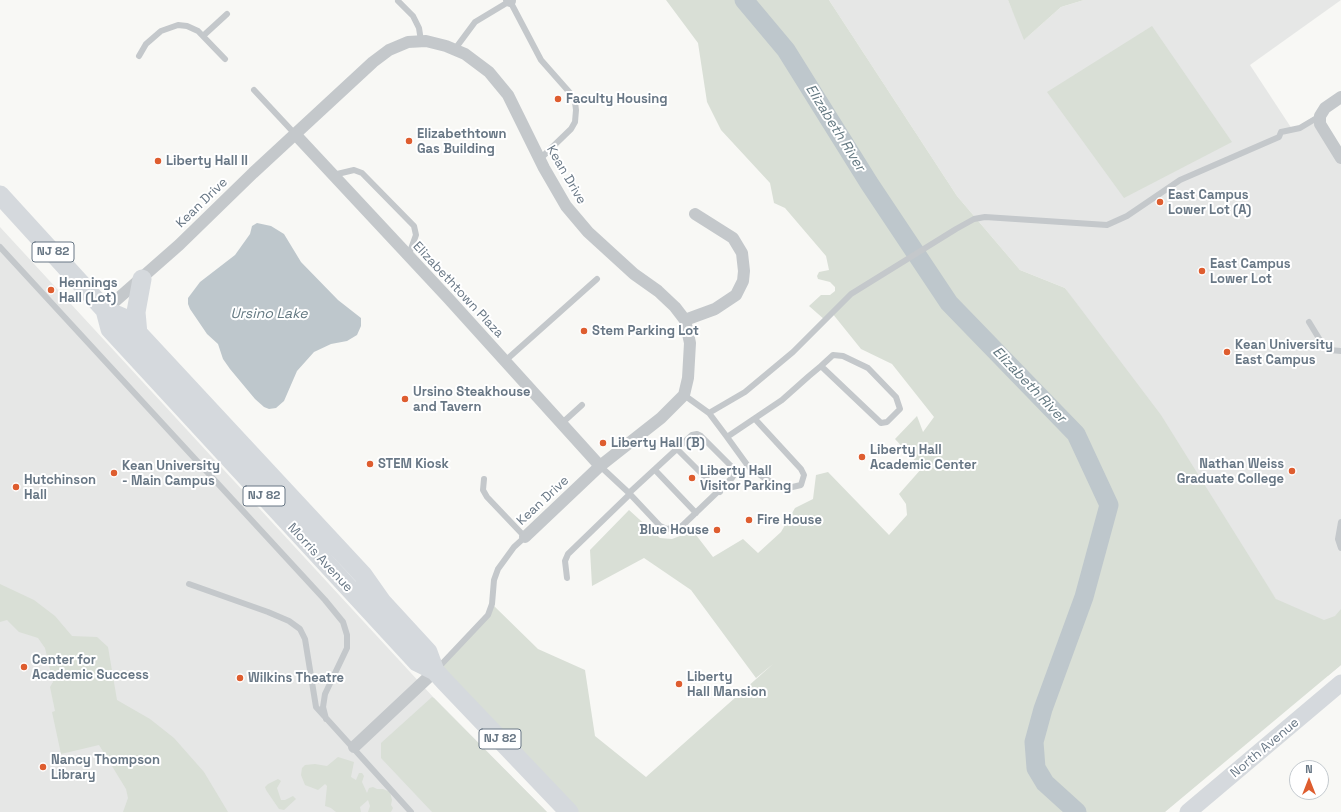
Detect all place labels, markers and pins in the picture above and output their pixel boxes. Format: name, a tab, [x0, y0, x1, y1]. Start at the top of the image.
place label: Faculty Housing	[566, 91, 668, 107]
marker: Faculty Housing	[553, 94, 563, 104]
place label: Elizabethtown Gas Building	[417, 126, 507, 157]
marker: Elizabethtown Gas Building	[404, 136, 414, 146]
place label: Liberty Hall II	[166, 153, 248, 169]
marker: Liberty Hall II	[153, 156, 163, 166]
place label: East Campus Lower Lot (A)	[1168, 187, 1251, 218]
marker: East Campus Lower Lot (A)	[1155, 197, 1165, 207]
place label: East Campus Lower Lot	[1210, 256, 1291, 287]
marker: East Campus Lower Lot	[1197, 266, 1207, 276]
place label: Hennings Hall (Lot)	[59, 275, 118, 306]
marker: Hennings Hall (Lot)	[46, 285, 56, 295]
place label: Stem Parking Lot	[592, 323, 699, 339]
marker: Stem Parking Lot	[579, 326, 589, 336]
place label: Kean University East Campus	[1235, 337, 1333, 368]
marker: Kean University East Campus	[1222, 347, 1232, 357]
place label: Ursino Steakhouse and Tavern	[413, 384, 530, 415]
marker: Ursino Steakhouse and Tavern	[400, 394, 410, 404]
place label: Liberty Hall (B)	[611, 435, 705, 451]
marker: Liberty Hall (B)	[598, 438, 608, 448]
place label: Liberty Hall Academic Center	[870, 442, 977, 473]
marker: Liberty Hall Academic Center	[857, 452, 867, 462]
place label: STEM Kiosk	[378, 456, 449, 472]
place label: Nathan Weiss Graduate College	[1177, 456, 1284, 487]
place label: Kean University - Main Campus	[122, 458, 220, 489]
marker: STEM Kiosk	[365, 459, 375, 469]
place label: Liberty Hall Visitor Parking	[700, 463, 791, 494]
marker: Nathan Weiss Graduate College	[1287, 466, 1297, 476]
marker: Kean University - Main Campus	[109, 468, 119, 478]
place label: Hutchinson Hall	[24, 472, 96, 503]
marker: Liberty Hall Visitor Parking	[687, 473, 697, 483]
marker: Hutchinson Hall	[11, 482, 21, 492]
place label: Fire House	[757, 512, 822, 528]
marker: Fire House	[744, 515, 754, 525]
place label: Blue House	[639, 522, 709, 538]
marker: Blue House	[712, 525, 722, 535]
place label: Center for Academic Success	[32, 652, 149, 683]
marker: Center for Academic Success	[19, 662, 29, 672]
place label: Liberty Hall Mansion	[687, 669, 766, 700]
place label: Wilkins Theatre	[248, 670, 344, 686]
marker: Wilkins Theatre	[235, 673, 245, 683]
marker: Liberty Hall Mansion	[674, 679, 684, 689]
place label: Nancy Thompson Library	[51, 752, 160, 783]
marker: Nancy Thompson Library	[38, 762, 48, 772]

